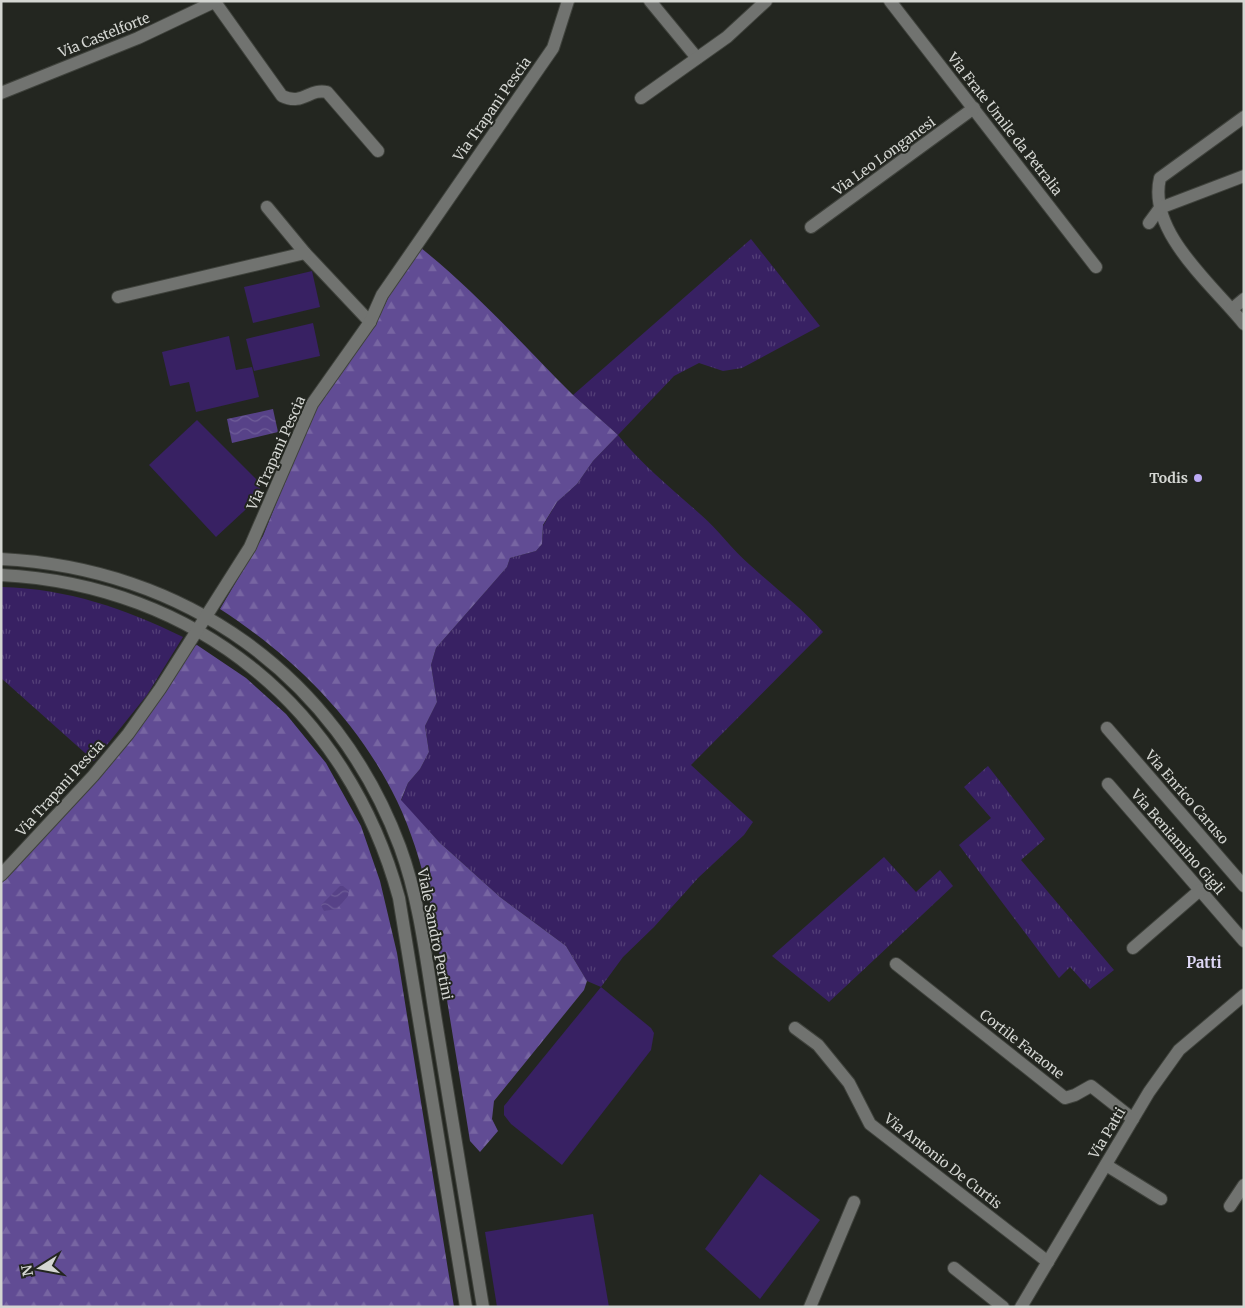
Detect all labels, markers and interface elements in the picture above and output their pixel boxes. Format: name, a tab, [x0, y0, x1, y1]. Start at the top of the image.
street label: Via Castelforte	[55, 8, 152, 62]
street label: Via Frate Umile da Petralia	[943, 48, 1067, 200]
street label: Via Trapani Pescia	[449, 53, 535, 165]
street label: Via Leo Longanesi	[828, 112, 939, 200]
street label: Via Trapani Pescia	[242, 393, 309, 514]
place label: Todis	[1149, 469, 1188, 487]
marker: Todis	[1192, 472, 1204, 484]
street label: Via Trapani Pescia	[11, 736, 108, 841]
street label: Via Enrico Caruso	[1141, 746, 1233, 848]
street label: Via Beniamino Gigli	[1127, 785, 1229, 899]
street label: Viale Sandro Pertini	[413, 866, 457, 1002]
district label: Patti	[1186, 953, 1222, 972]
street label: Cortile Faraone	[976, 1005, 1068, 1083]
street label: Via Patti	[1084, 1104, 1129, 1163]
street label: Via Antonio De Curtis	[880, 1109, 1006, 1213]
north arrow	[15, 1243, 65, 1293]
text: N	[17, 1263, 37, 1278]

